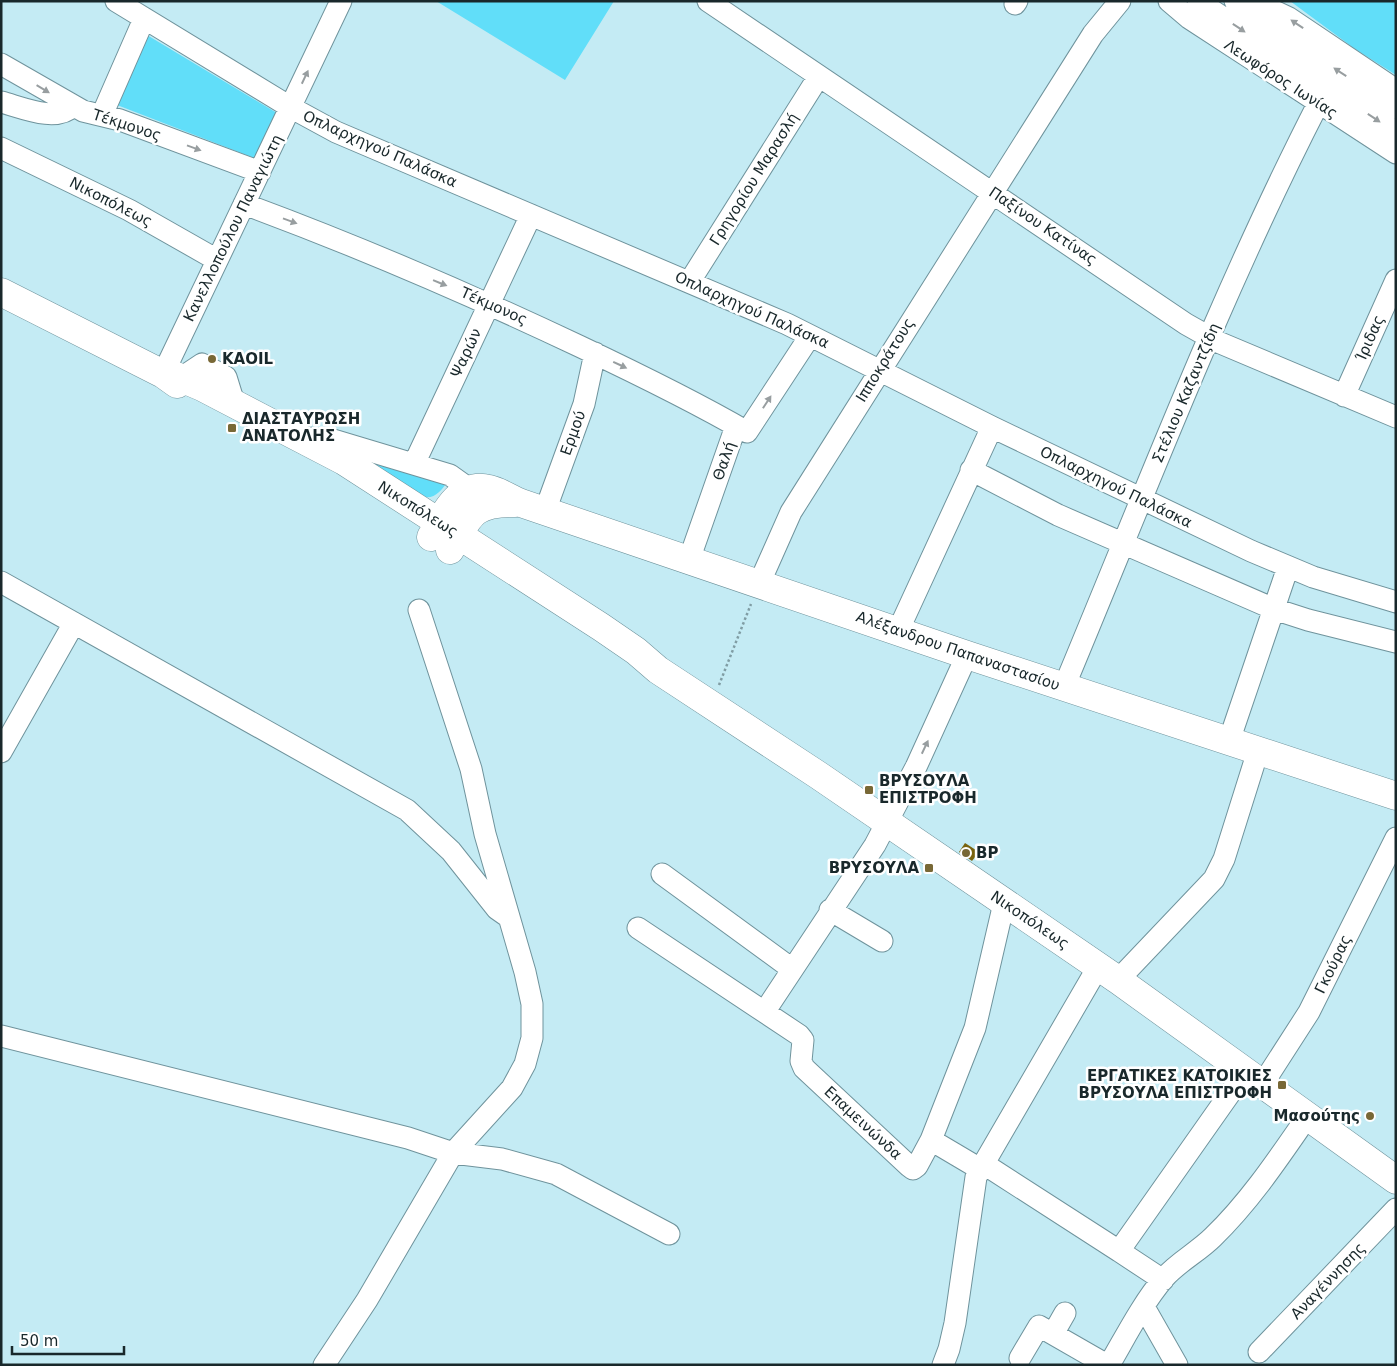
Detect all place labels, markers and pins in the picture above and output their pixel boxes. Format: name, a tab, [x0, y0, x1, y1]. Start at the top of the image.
place label: KAOIL	[222, 350, 274, 368]
marker: KAOIL	[206, 353, 218, 365]
place label: ΔΙΑΣΤΑΥΡΩΣΗ ΑΝΑΤΟΛΗΣ	[242, 410, 360, 445]
marker: ΔΙΑΣΤΑΥΡΩΣΗ ΑΝΑΤΟΛΗΣ	[226, 422, 238, 434]
place label: ΒΡΥΣΟΥΛΑ ΕΠΙΣΤΡΟΦΗ	[879, 772, 977, 807]
marker: ΒΡΥΣΟΥΛΑ ΕΠΙΣΤΡΟΦΗ	[863, 784, 875, 796]
place label: BP	[976, 844, 998, 862]
marker: BP	[960, 847, 972, 859]
place label: ΒΡΥΣΟΥΛΑ	[829, 859, 919, 877]
marker: ΒΡΥΣΟΥΛΑ	[923, 862, 935, 874]
place label: ΕΡΓΑΤΙΚΕΣ ΚΑΤΟΙΚΙΕΣ ΒΡΥΣΟΥΛΑ ΕΠΙΣΤΡΟΦΗ	[1079, 1067, 1272, 1102]
marker: ΕΡΓΑΤΙΚΕΣ ΚΑΤΟΙΚΙΕΣ ΒΡΥΣΟΥΛΑ ΕΠΙΣΤΡΟΦΗ	[1276, 1079, 1288, 1091]
place label: Μασούτης	[1274, 1107, 1360, 1125]
marker: Μασούτης	[1364, 1110, 1376, 1122]

